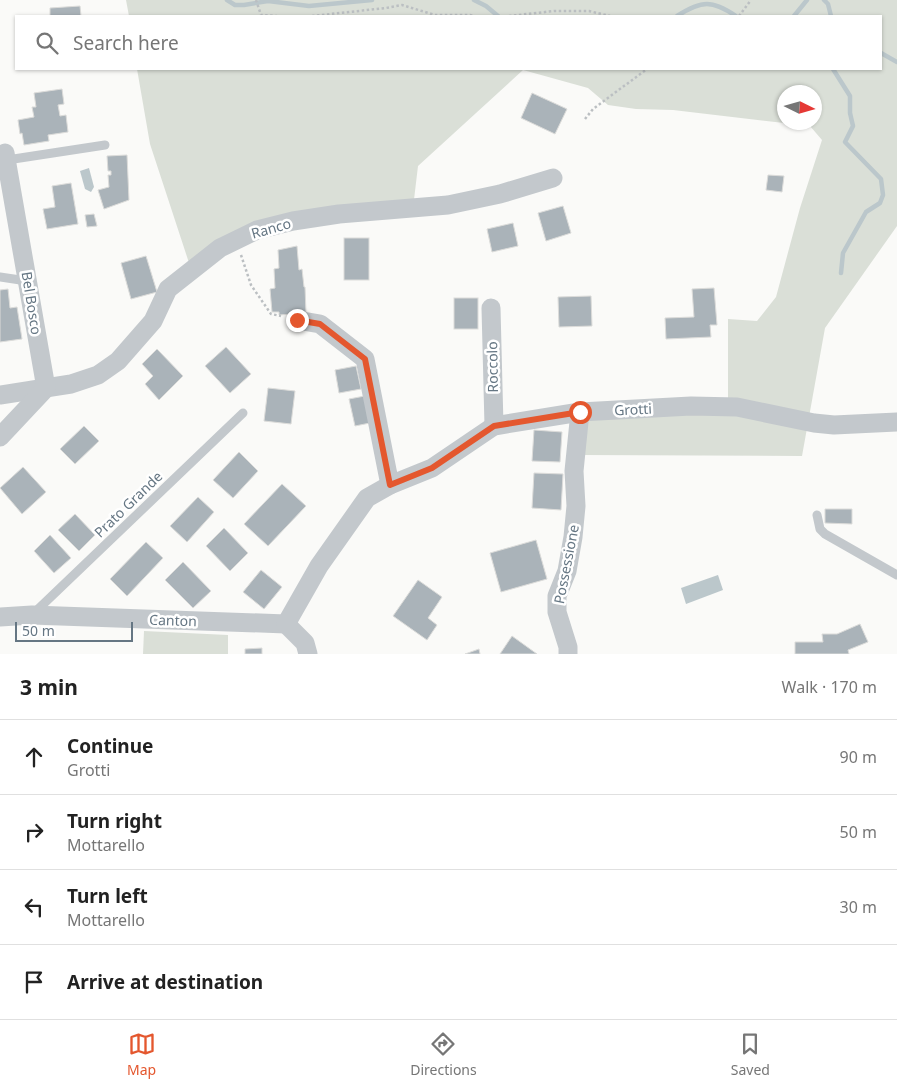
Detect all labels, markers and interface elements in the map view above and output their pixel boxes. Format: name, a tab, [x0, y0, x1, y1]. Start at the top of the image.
search box	[15, 15, 882, 70]
icon: search	[33, 29, 61, 57]
text: Search here	[73, 30, 179, 56]
north arrow	[777, 85, 822, 130]
street label: Ranco	[249, 213, 293, 243]
street label: Bel Bosco	[18, 270, 46, 336]
route end	[286, 309, 309, 332]
street label: Roccolo	[482, 341, 502, 393]
street label: Grotti	[614, 399, 652, 419]
route start	[569, 401, 592, 424]
street label: Prato Grande	[90, 467, 166, 541]
street label: Possessione	[549, 523, 583, 605]
street label: Canton	[149, 610, 197, 630]
scale bar	[15, 619, 132, 642]
text: 50 m	[22, 621, 55, 640]
text: 3 min	[20, 673, 78, 701]
text: Walk · 170 m	[782, 676, 877, 698]
text: Continue	[67, 733, 153, 759]
icon: ahead	[20, 743, 48, 771]
text: 90 m	[840, 746, 877, 768]
text: Grotti	[67, 759, 110, 781]
text: Turn right	[67, 808, 162, 834]
icon: right	[20, 818, 48, 846]
text: 50 m	[840, 821, 877, 843]
text: Mottarello	[67, 834, 145, 856]
text: Turn left	[67, 883, 148, 909]
icon: left	[20, 893, 48, 921]
text: 30 m	[840, 896, 877, 918]
text: Mottarello	[67, 909, 145, 931]
icon: arrive	[20, 968, 48, 996]
text: Arrive at destination	[67, 969, 263, 995]
tab: Map	[127, 1030, 156, 1079]
tab: Directions	[410, 1030, 477, 1079]
tab: Saved	[731, 1030, 770, 1079]

